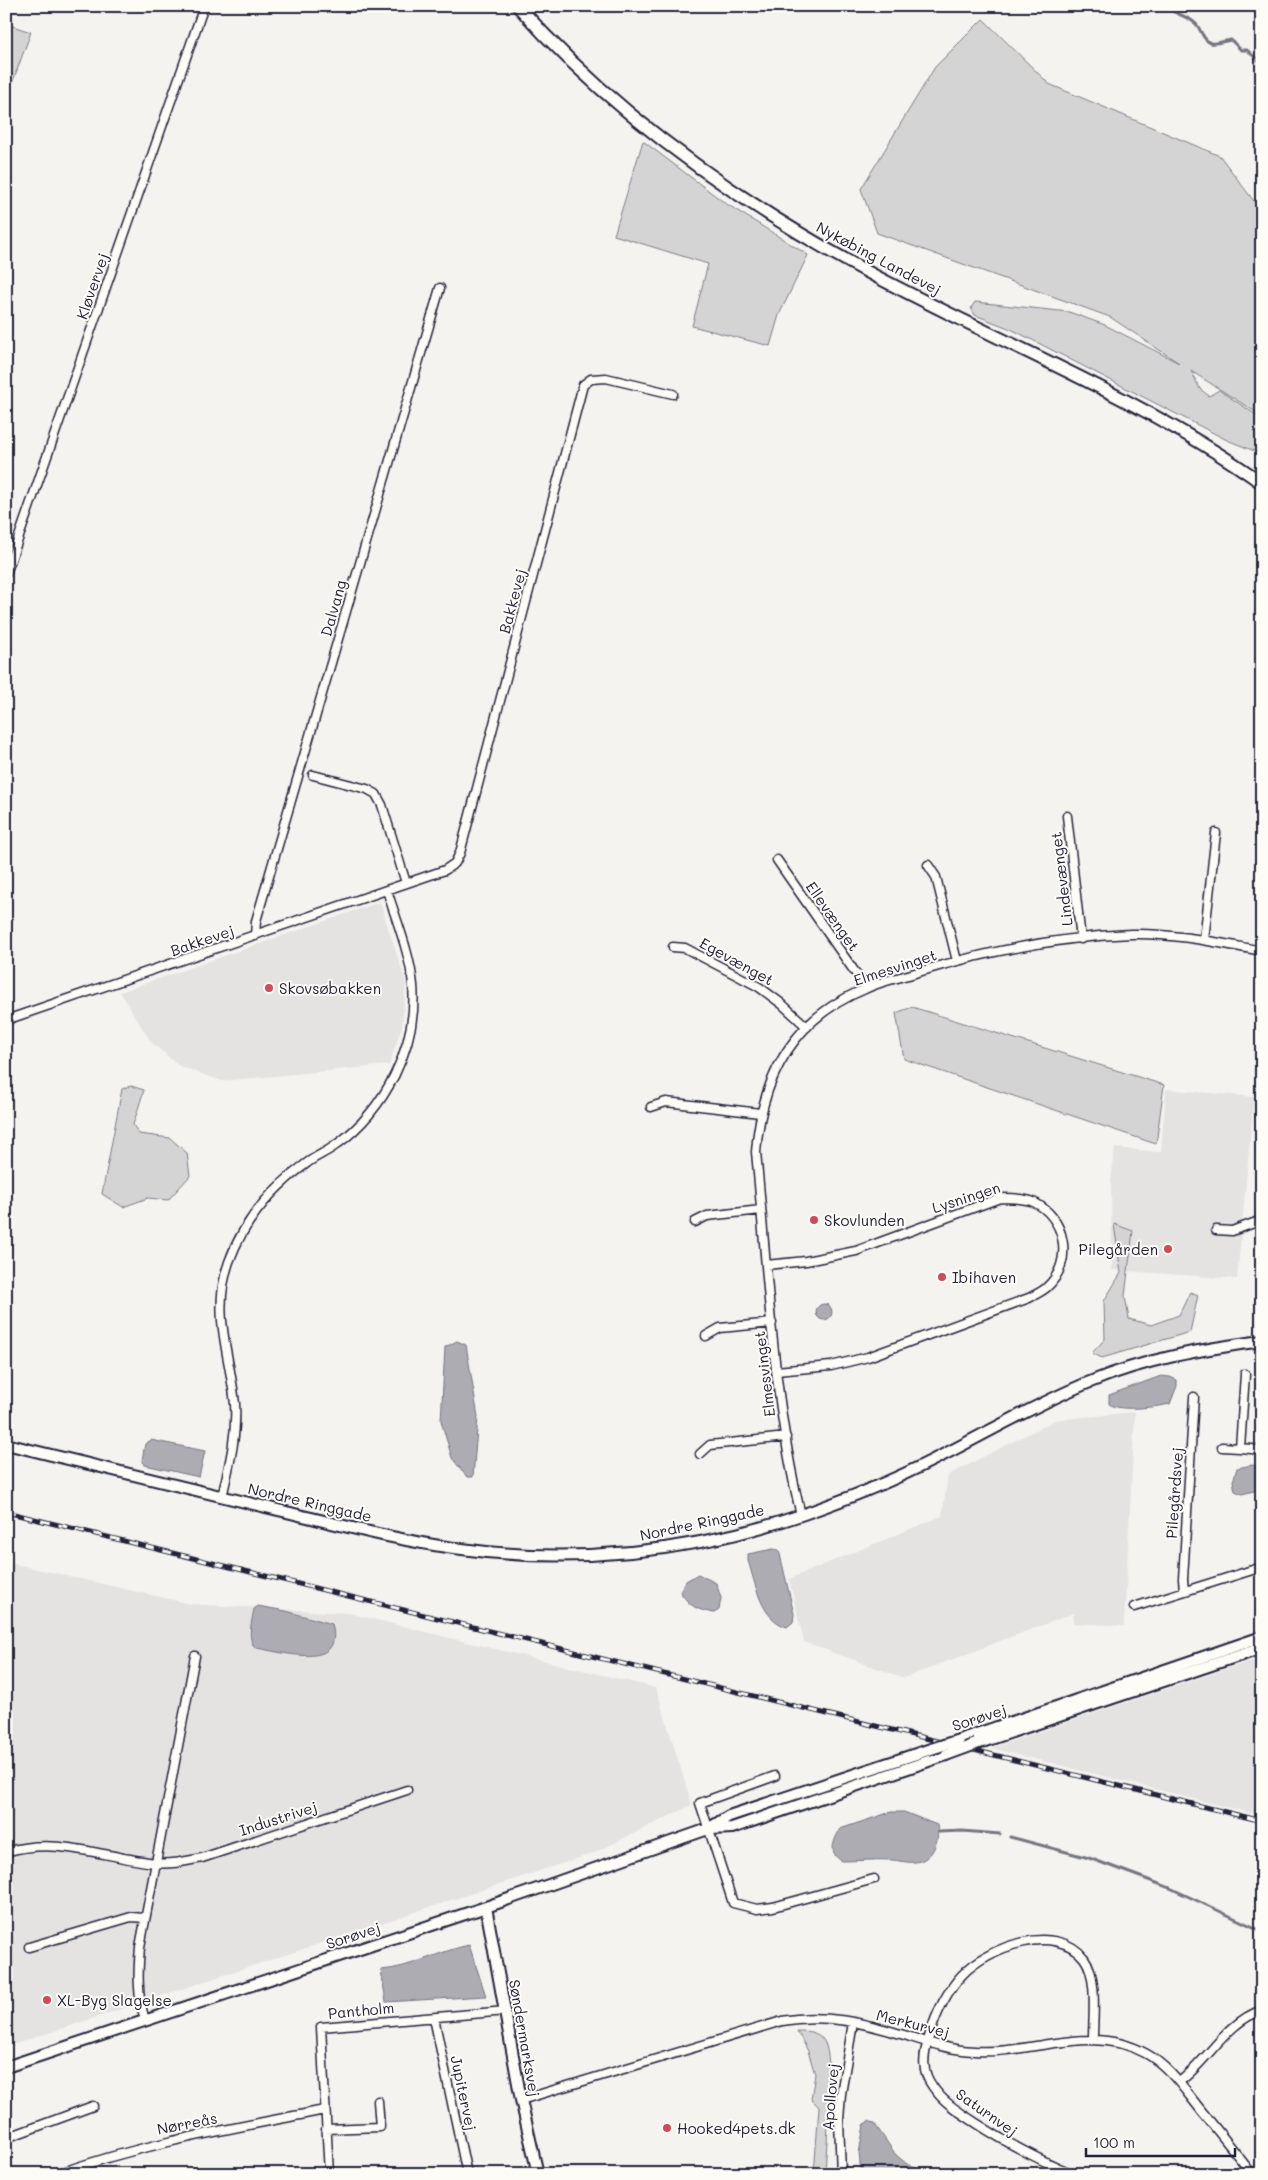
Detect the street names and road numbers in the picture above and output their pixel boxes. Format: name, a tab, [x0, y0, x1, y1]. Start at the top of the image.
street label: Nykøbing Landevej	[813, 217, 945, 299]
street label: Kløvervej	[71, 250, 113, 322]
street label: Bakkevej	[494, 566, 530, 636]
street label: Dalvang	[315, 577, 351, 638]
street label: Lindevænget	[1045, 831, 1077, 927]
street label: Ellevænget	[802, 877, 864, 955]
street label: Bakkevej	[167, 920, 237, 960]
street label: Egevænget	[696, 932, 778, 990]
street label: Elmesvinget	[851, 944, 939, 990]
street label: Lysningen	[929, 1177, 1003, 1217]
street label: Elmesvinget	[749, 1330, 779, 1418]
street label: Pilegårdsvej	[1161, 1447, 1187, 1539]
street label: Nordre Ringgade	[246, 1478, 374, 1526]
street label: Nordre Ringgade	[638, 1499, 766, 1545]
street label: Sorøvej	[949, 1699, 1009, 1735]
street label: Industrivej	[236, 1796, 320, 1840]
street label: Sorøvej	[323, 1917, 383, 1953]
street label: Søndermarksvej	[505, 1978, 545, 2098]
street label: Pantholm	[327, 1997, 395, 2023]
street label: Merkurvej	[874, 2004, 952, 2042]
street label: Jupitervej	[446, 2054, 482, 2132]
street label: Apollovej	[817, 2063, 843, 2131]
street label: Saturnvej	[952, 2084, 1022, 2140]
street label: Nørreås	[155, 2107, 219, 2139]

